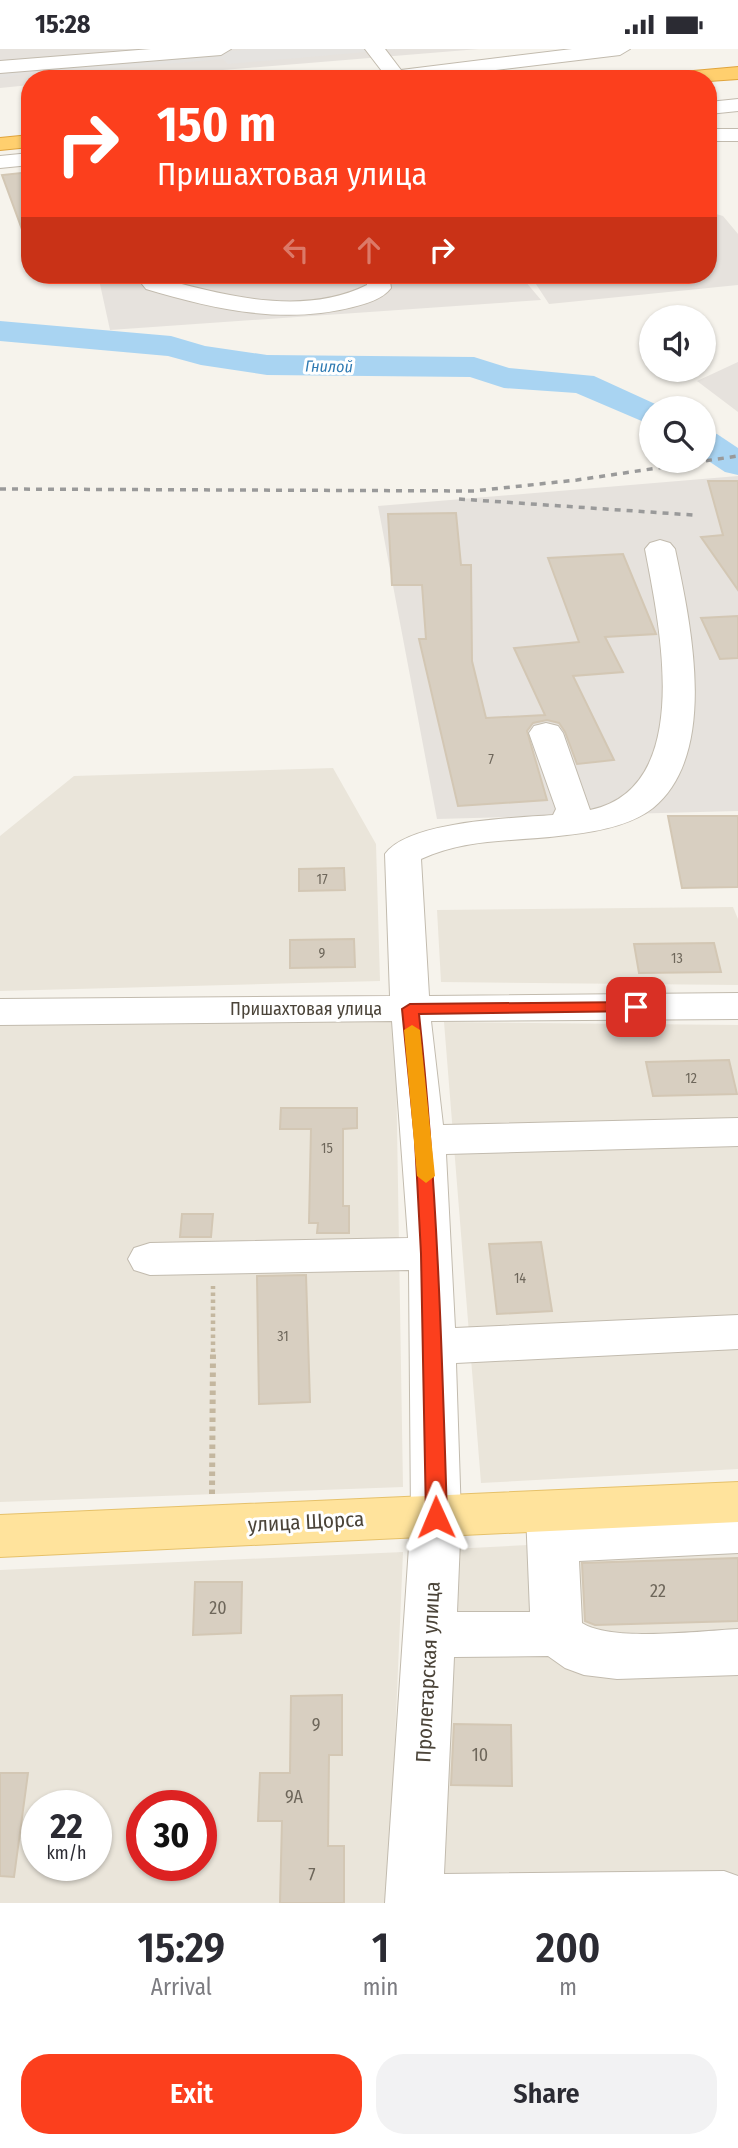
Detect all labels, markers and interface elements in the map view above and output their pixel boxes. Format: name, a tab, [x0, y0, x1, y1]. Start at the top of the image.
text: 15:28	[35, 9, 90, 40]
text: 150 m	[157, 95, 276, 154]
icon: right	[42, 98, 133, 189]
text: Пришахтовая улица	[157, 155, 427, 193]
icon: left	[277, 231, 315, 269]
icon: ahead	[350, 231, 388, 269]
icon: right	[423, 231, 461, 269]
map controls	[639, 305, 716, 473]
button: sound	[639, 305, 716, 382]
water label: Гнилой	[305, 357, 353, 376]
button: search	[639, 396, 716, 473]
house number: 7	[488, 751, 494, 768]
house number: 17	[316, 871, 328, 888]
house number: 9	[319, 945, 326, 962]
house number: 13	[671, 950, 683, 967]
pin	[606, 977, 666, 1037]
icon: arrive	[617, 988, 655, 1026]
street label: Пришахтовая улица	[230, 998, 382, 1020]
house number: 12	[685, 1070, 697, 1087]
house number: 15	[321, 1140, 333, 1157]
house number: 14	[514, 1270, 526, 1287]
house number: 31	[277, 1328, 289, 1345]
position arrow	[399, 1480, 473, 1554]
street label: улица Щорса	[247, 1506, 365, 1538]
house number: 22	[650, 1580, 666, 1602]
street label: Пролетарская улица	[410, 1581, 446, 1763]
house number: 20	[209, 1597, 227, 1619]
house number: 9	[312, 1714, 320, 1736]
house number: 10	[472, 1744, 488, 1766]
house number: 9А	[285, 1786, 304, 1808]
speed limit sign: 30	[126, 1790, 217, 1881]
text: 22	[50, 1805, 83, 1847]
text: km/h	[46, 1842, 87, 1864]
house number: 7	[308, 1864, 316, 1886]
text: 15:29	[138, 1923, 225, 1973]
text: 1	[372, 1923, 389, 1973]
text: 200	[536, 1923, 600, 1973]
text: Arrival	[151, 1973, 212, 2001]
text: min	[363, 1973, 398, 2001]
text: m	[559, 1973, 577, 2001]
button: Exit	[21, 2054, 362, 2134]
button: Share	[376, 2054, 717, 2134]

